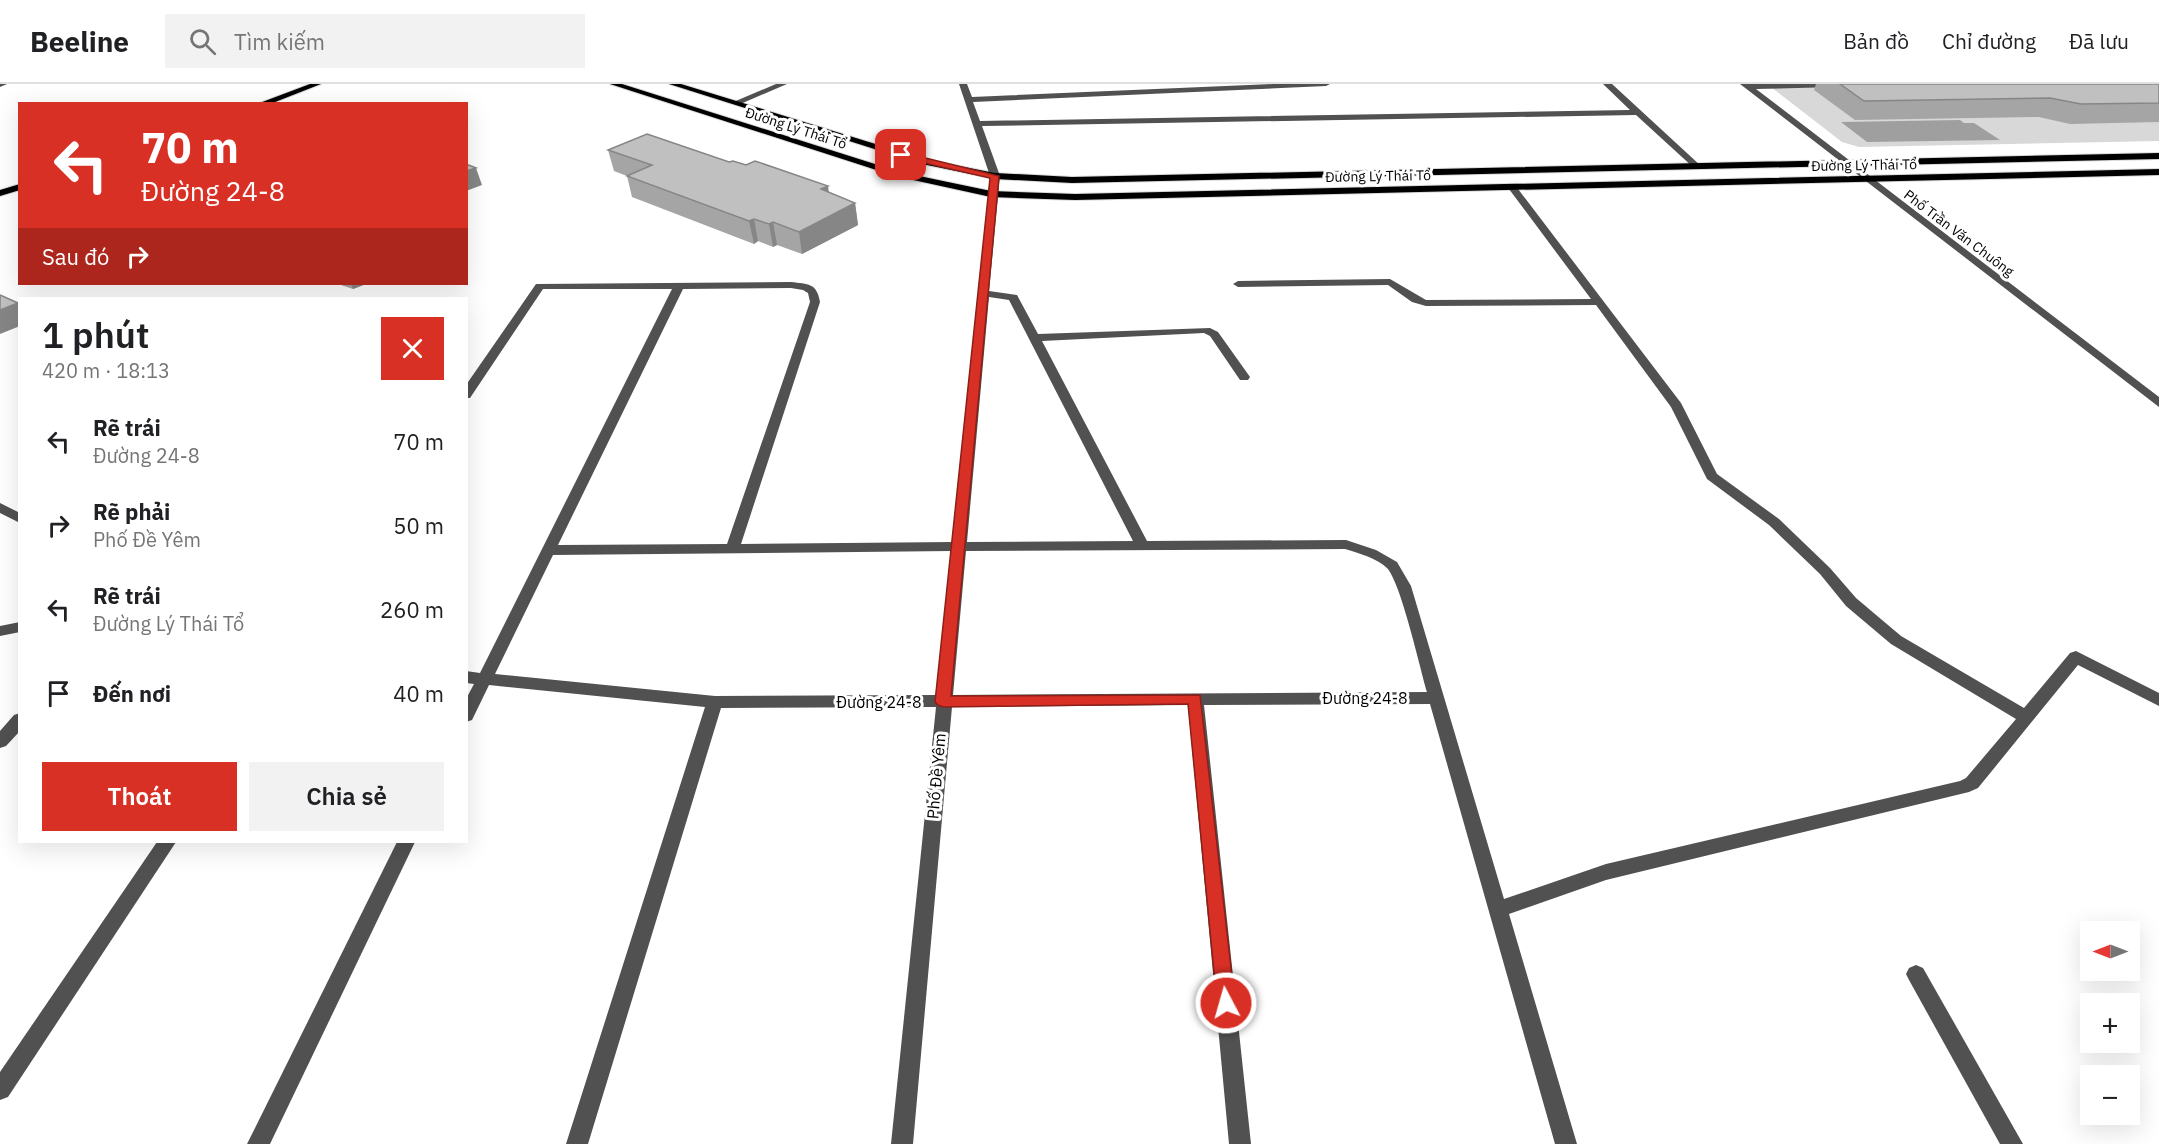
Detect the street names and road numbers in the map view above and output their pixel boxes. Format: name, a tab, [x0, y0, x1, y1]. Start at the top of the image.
street label: Đường Lý Thái Tổ	[743, 103, 849, 153]
street label: Đường Lý Thái Tổ	[1811, 155, 1917, 175]
street label: Đường Lý Thái Tổ	[1325, 166, 1431, 186]
street label: Phố Trần Văn Chuông	[1900, 186, 2018, 281]
street label: Đường 24-8	[1322, 688, 1408, 708]
street label: Đường 24-8	[836, 692, 922, 712]
street label: Phố Đề Yêm	[922, 732, 950, 820]

